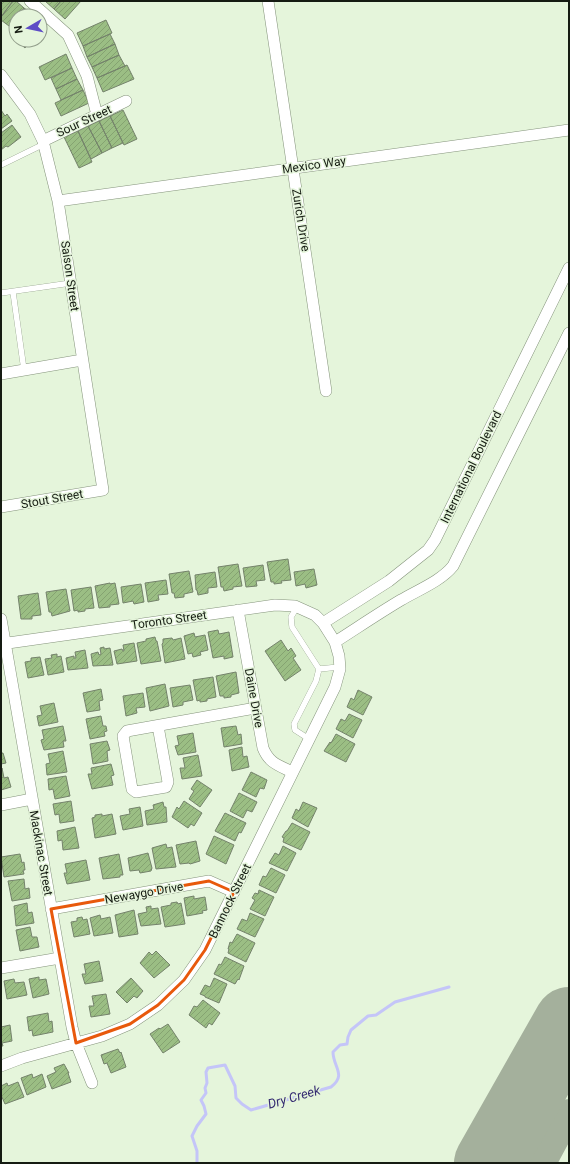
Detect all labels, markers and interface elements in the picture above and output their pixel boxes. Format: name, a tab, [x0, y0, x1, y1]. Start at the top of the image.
north arrow	[8, 8, 48, 48]
text: N	[12, 24, 26, 34]
street label: Sour Street	[54, 102, 114, 140]
street label: Mexico Way	[281, 154, 347, 176]
street label: Zurich Drive	[289, 188, 313, 252]
street label: Saison Street	[58, 240, 82, 312]
street label: International Boulevard	[438, 409, 504, 525]
street label: Stout Street	[20, 487, 84, 511]
street label: Toronto Street	[130, 608, 208, 632]
street label: Daine Drive	[242, 667, 266, 729]
street label: Mackinac Street	[27, 809, 55, 897]
street label: Bannock Street	[206, 861, 254, 941]
street label: Newaygo Drive	[104, 879, 184, 907]
water label: Dry Creek	[266, 1082, 323, 1112]

